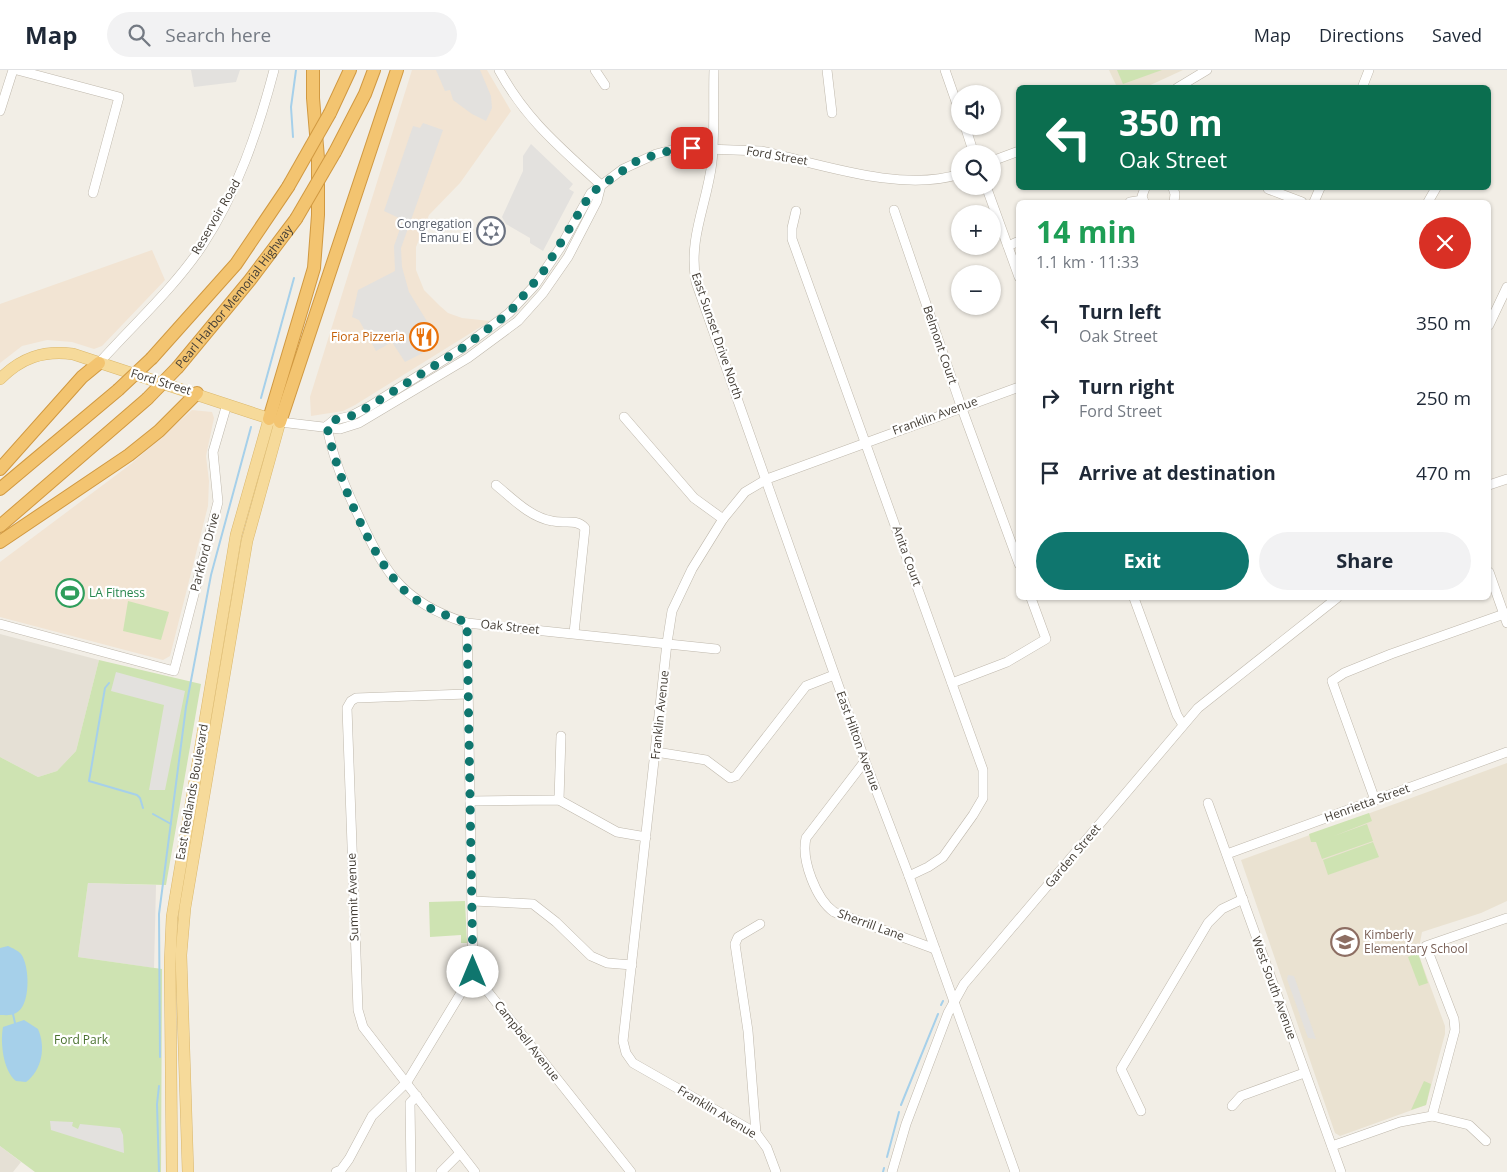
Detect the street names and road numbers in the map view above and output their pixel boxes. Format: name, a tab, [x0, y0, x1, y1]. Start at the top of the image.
street label: Ford Street	[745, 142, 809, 169]
street label: Reservoir Road	[187, 176, 244, 258]
street label: Pearl Harbor Memorial Highway	[171, 221, 297, 372]
street label: East Sunset Drive North	[688, 270, 747, 401]
street label: Belmont Court	[919, 303, 962, 386]
street label: Ford Street	[129, 364, 193, 399]
street label: Franklin Avenue	[890, 392, 980, 439]
street label: Parkford Drive	[186, 510, 223, 593]
street label: Anita Court	[889, 523, 926, 589]
street label: Oak Street	[480, 615, 540, 638]
street label: Franklin Avenue	[646, 669, 673, 760]
street label: East Hilton Avenue	[833, 689, 885, 793]
street label: East Redlands Boulevard	[171, 722, 212, 861]
street label: Henrietta Street	[1322, 779, 1412, 826]
street label: Garden Street	[1041, 820, 1104, 891]
street label: Summit Avenue	[342, 852, 363, 941]
street label: Sherrill Lane	[835, 905, 907, 945]
street label: West South Avenue	[1248, 934, 1301, 1042]
street label: Campbell Avenue	[491, 997, 564, 1085]
street label: Franklin Avenue	[674, 1081, 760, 1142]

